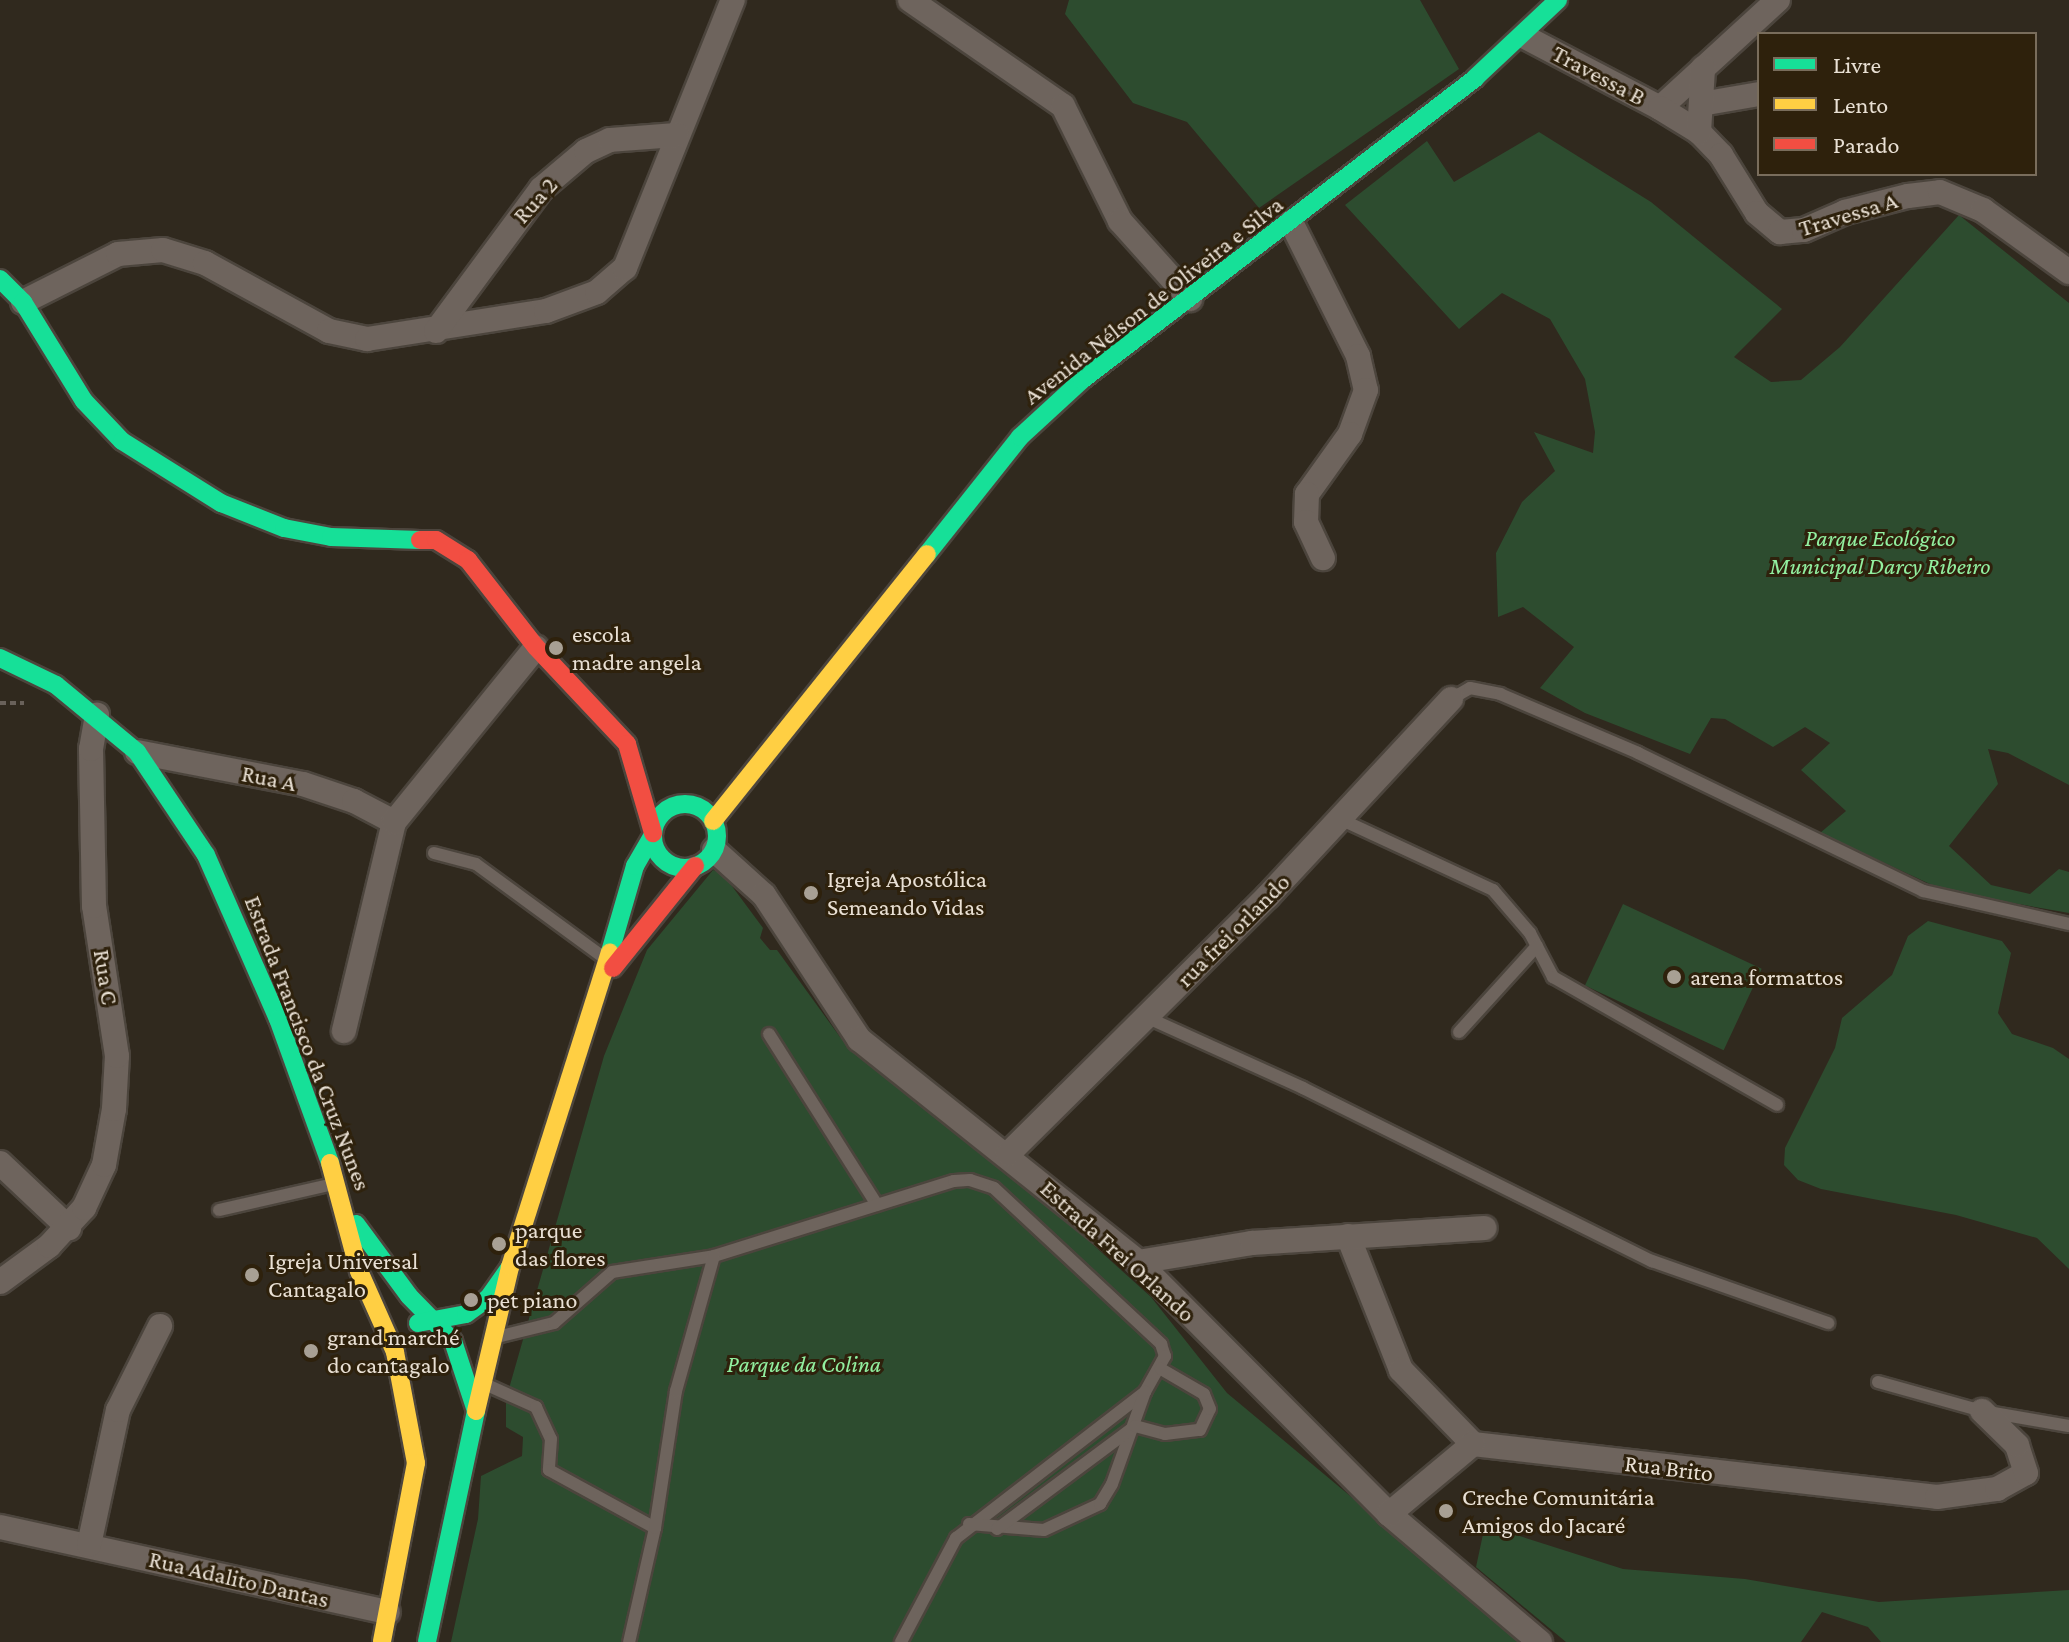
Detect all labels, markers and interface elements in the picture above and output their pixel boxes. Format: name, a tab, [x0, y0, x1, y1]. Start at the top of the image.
legend	[1757, 32, 2037, 176]
street label: Travessa B	[1548, 39, 1650, 111]
text: Livre	[1833, 51, 1881, 78]
text: Lento	[1833, 91, 1888, 118]
text: Parado	[1833, 131, 1900, 158]
street label: Rua 2	[507, 171, 563, 229]
street label: Travessa A	[1795, 185, 1901, 243]
street label: Avenida Nélson de Oliveira e Silva	[1017, 190, 1289, 410]
park label: Parque Ecológico Municipal Darcy Ribeiro	[1769, 524, 1991, 580]
place label: escola madre angela	[572, 620, 702, 676]
marker: escola madre angela	[547, 639, 565, 657]
street label: Rua A	[239, 759, 299, 797]
place label: Igreja Apostólica Semeando Vidas	[827, 865, 987, 921]
street label: rua frei orlando	[1170, 867, 1296, 993]
marker: Igreja Apostólica Semeando Vidas	[802, 884, 820, 902]
street label: Estrada Francisco da Cruz Nunes	[238, 892, 378, 1194]
street label: Rua C	[87, 947, 125, 1007]
place label: arena formattos	[1690, 963, 1843, 991]
marker: arena formattos	[1665, 968, 1683, 986]
street label: Estrada Frei Orlando	[1035, 1174, 1201, 1328]
place label: parque das flores	[515, 1216, 606, 1272]
marker: parque das flores	[490, 1235, 508, 1253]
place label: Igreja Universal Cantagalo	[268, 1247, 418, 1303]
marker: Igreja Universal Cantagalo	[243, 1266, 261, 1284]
place label: pet piano	[487, 1286, 577, 1314]
marker: pet piano	[462, 1291, 480, 1309]
place label: grand marché do cantagalo	[327, 1323, 459, 1379]
marker: grand marché do cantagalo	[302, 1342, 320, 1360]
park label: Parque da Colina	[727, 1350, 881, 1378]
street label: Rua Brito	[1623, 1448, 1715, 1488]
place label: Creche Comunitária Amigos do Jacaré	[1462, 1483, 1654, 1539]
marker: Creche Comunitária Amigos do Jacaré	[1437, 1502, 1455, 1520]
street label: Rua Adalito Dantas	[146, 1544, 332, 1614]

